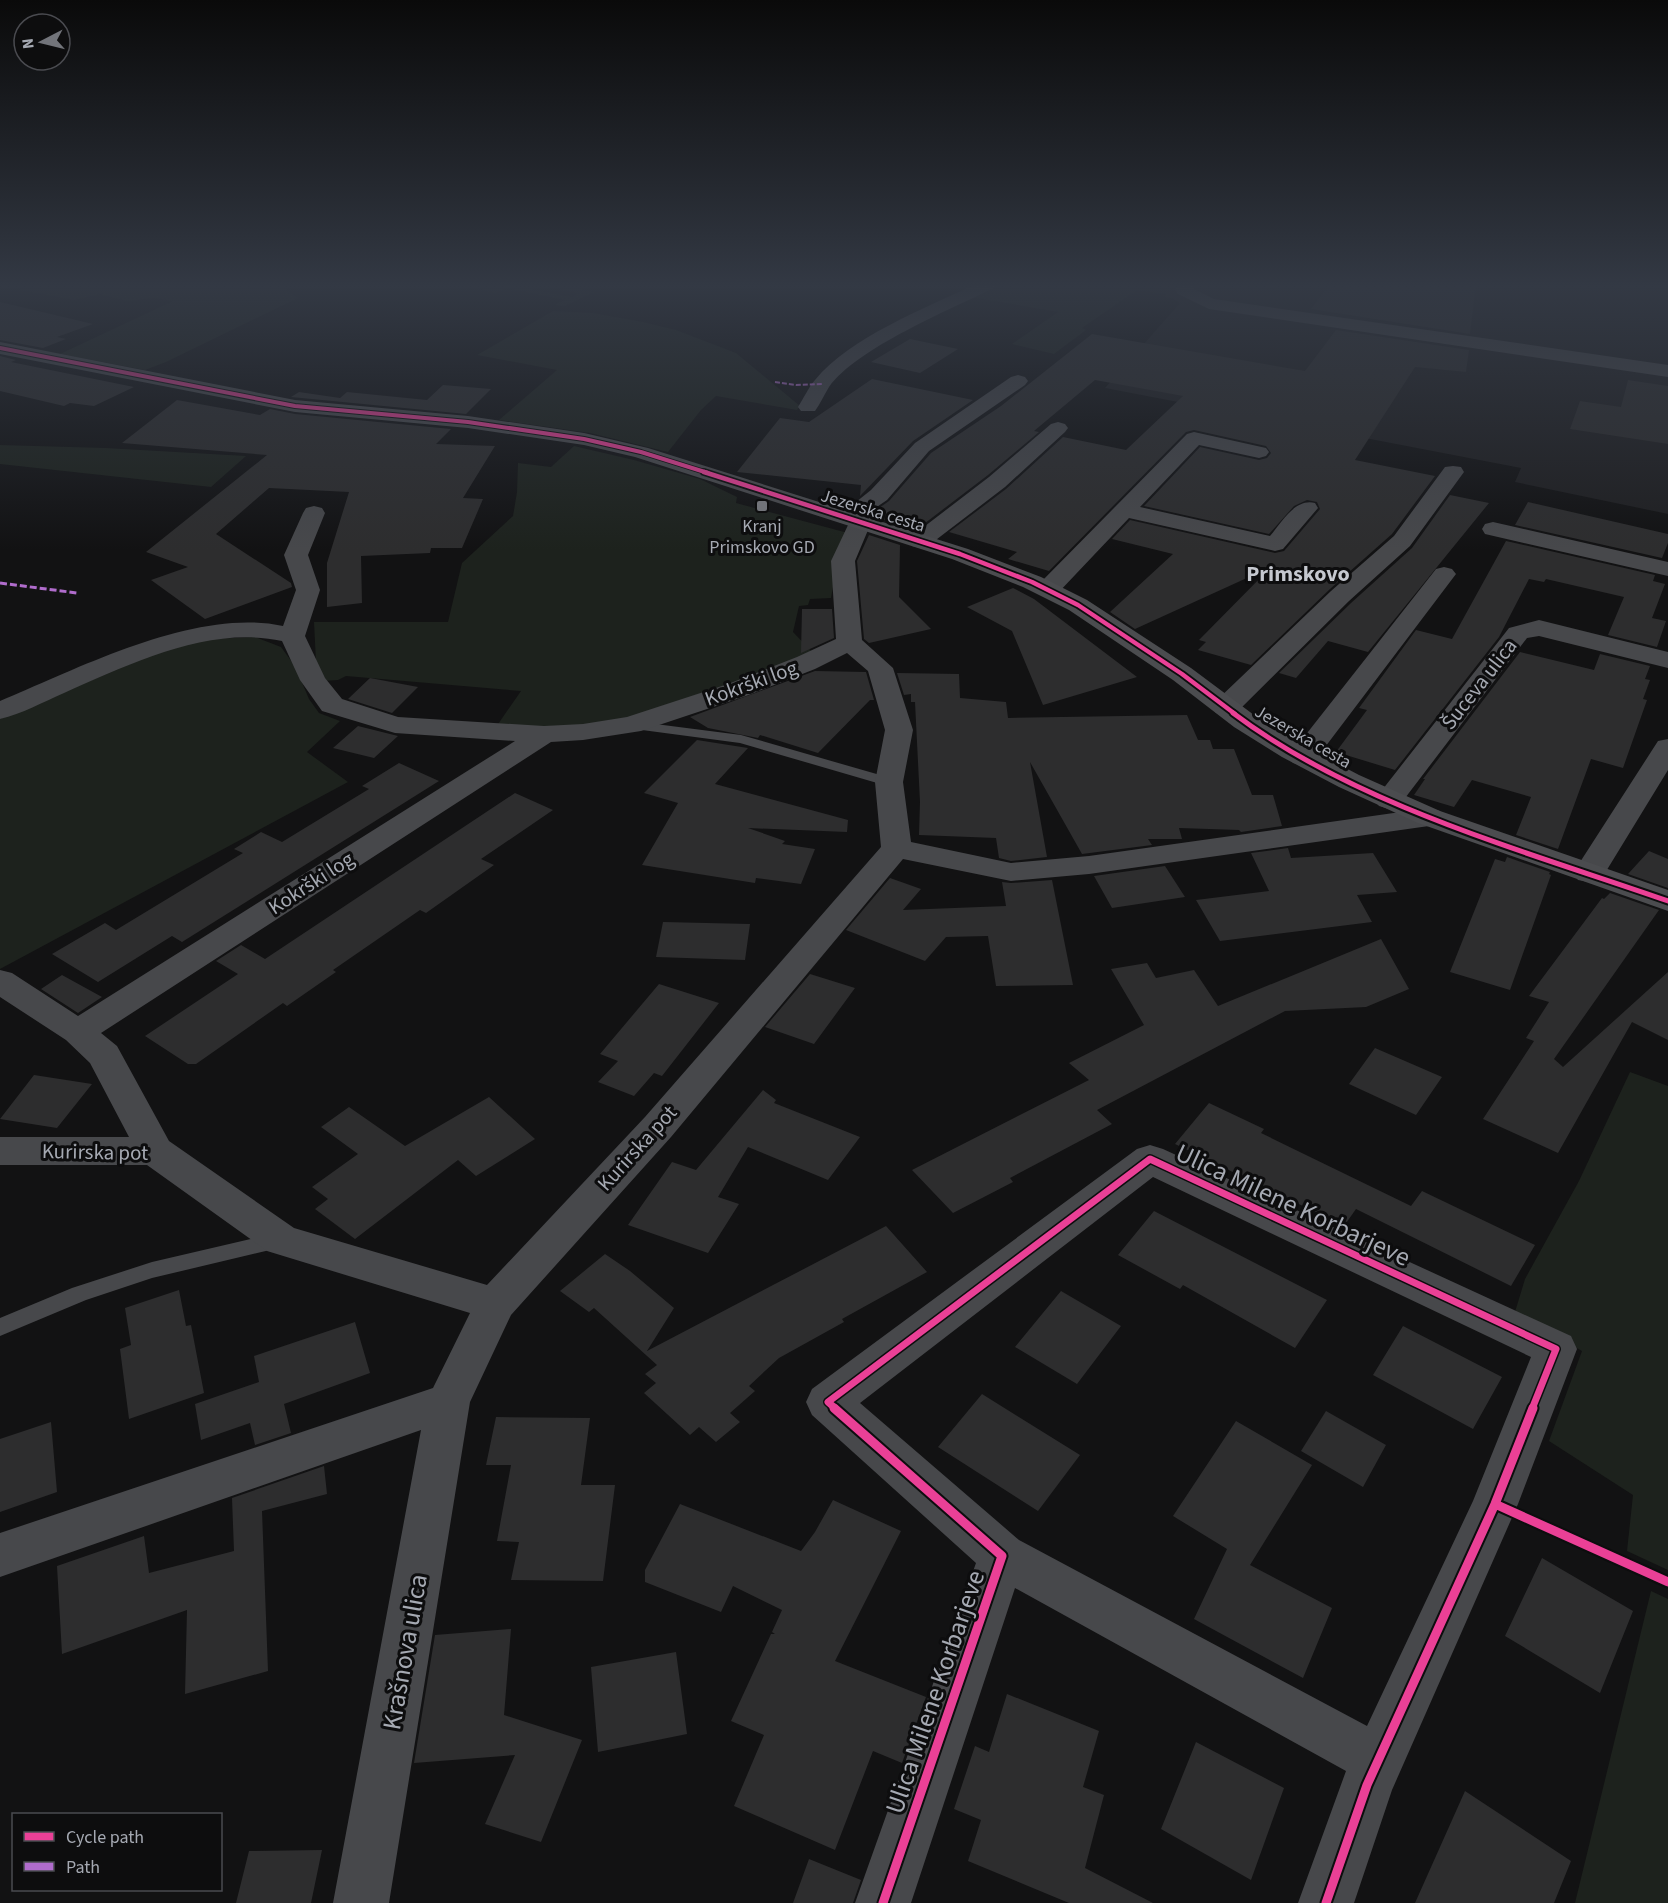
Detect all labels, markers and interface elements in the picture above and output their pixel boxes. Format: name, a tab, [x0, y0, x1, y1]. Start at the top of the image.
north arrow	[12, 12, 72, 72]
text: N	[17, 37, 40, 50]
street label: Jezerska cesta	[818, 483, 928, 539]
marker: Kranj Primskovo GD	[755, 499, 769, 513]
place label: Kranj Primskovo GD	[709, 514, 815, 560]
district label: Primskovo	[1246, 558, 1350, 590]
street label: Šuceva ulica	[1434, 632, 1524, 736]
street label: Kokrški log	[700, 652, 802, 714]
street label: Jezerska cesta	[1250, 699, 1356, 775]
street label: Kokrški log	[262, 844, 360, 922]
street label: Kurirska pot	[590, 1098, 684, 1198]
street label: Ulica Milene Korbarjeve	[1169, 1134, 1417, 1276]
street label: Kurirska pot	[41, 1136, 149, 1168]
street label: Ulica Milene Korbarjeve	[876, 1565, 994, 1819]
street label: Krašnova ulica	[373, 1571, 437, 1733]
legend	[12, 1813, 222, 1891]
text: Cycle path	[66, 1825, 144, 1850]
text: Path	[66, 1855, 100, 1880]

